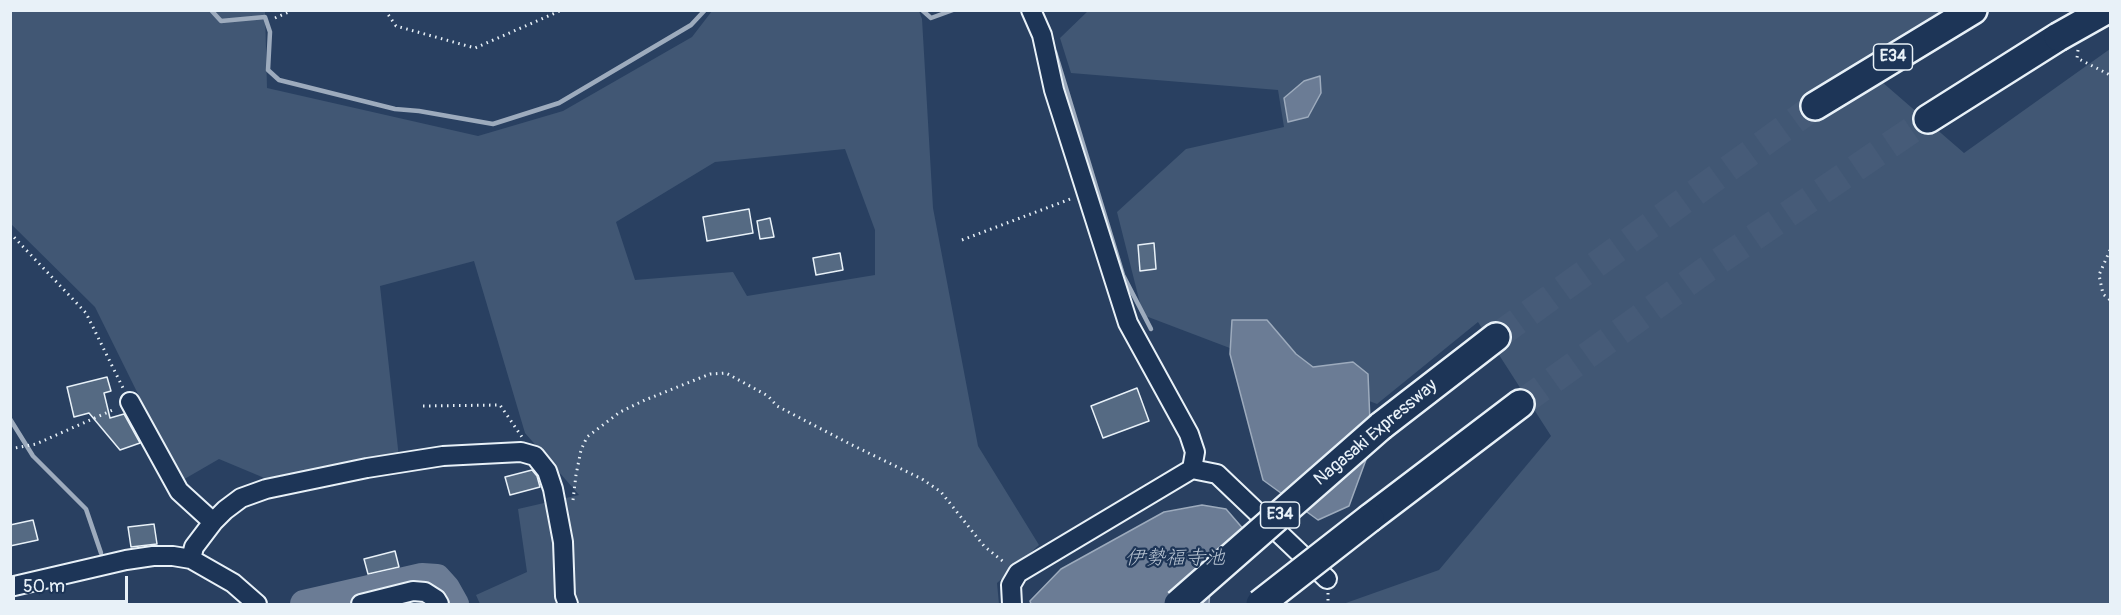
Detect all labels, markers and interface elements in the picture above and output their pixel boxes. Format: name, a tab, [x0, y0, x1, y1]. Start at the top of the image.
road number: E34	[1874, 44, 1912, 70]
street label: Nagasaki Expressway	[1310, 375, 1442, 491]
road number: E34	[1260, 502, 1300, 528]
water label: 伊勢福寺池	[1125, 547, 1225, 571]
scale bar	[15, 564, 130, 602]
text: 50 m	[23, 575, 65, 598]

